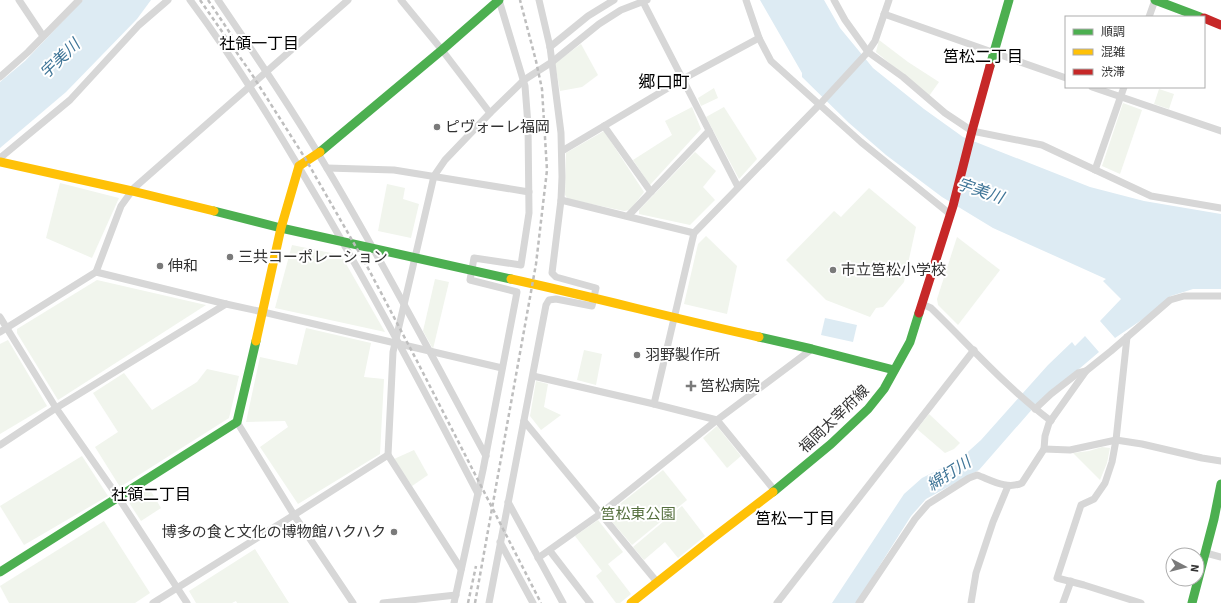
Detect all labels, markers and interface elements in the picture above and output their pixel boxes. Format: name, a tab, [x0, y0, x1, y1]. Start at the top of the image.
legend	[1065, 16, 1205, 88]
text: 順調	[1101, 25, 1125, 40]
water label: 宇美川	[36, 34, 86, 83]
district label: 社領一丁目	[219, 34, 299, 54]
text: 混雑	[1101, 45, 1125, 60]
district label: 筥松二丁目	[943, 47, 1023, 67]
text: 渋滞	[1101, 65, 1125, 80]
district label: 郷口町	[639, 72, 690, 93]
place label: ピヴォーレ福岡	[445, 118, 550, 136]
marker: ピヴォーレ福岡	[432, 122, 442, 132]
water label: 宇美川	[954, 174, 1008, 209]
place label: 三共コーポレーション	[238, 248, 388, 266]
marker: 三共コーポレーション	[225, 252, 235, 262]
place label: 伸和	[168, 257, 198, 275]
marker: 伸和	[155, 261, 165, 271]
place label: 市立筥松小学校	[841, 261, 946, 279]
marker: 市立筥松小学校	[828, 265, 838, 275]
place label: 羽野製作所	[645, 346, 720, 364]
marker: 羽野製作所	[632, 350, 642, 360]
place label: 筥松病院	[700, 377, 760, 395]
marker: 筥松病院	[685, 380, 697, 392]
street label: 福岡太宰府線	[795, 381, 873, 457]
water label: 綿打川	[923, 451, 976, 495]
district label: 社領二丁目	[111, 485, 191, 505]
park label: 筥松東公園	[600, 505, 676, 523]
district label: 筥松一丁目	[755, 509, 835, 529]
place label: 博多の食と文化の博物館ハクハク	[162, 523, 386, 541]
marker: 博多の食と文化の博物館ハクハク	[389, 527, 399, 537]
north arrow	[1165, 547, 1205, 587]
text: N	[1188, 564, 1201, 573]

